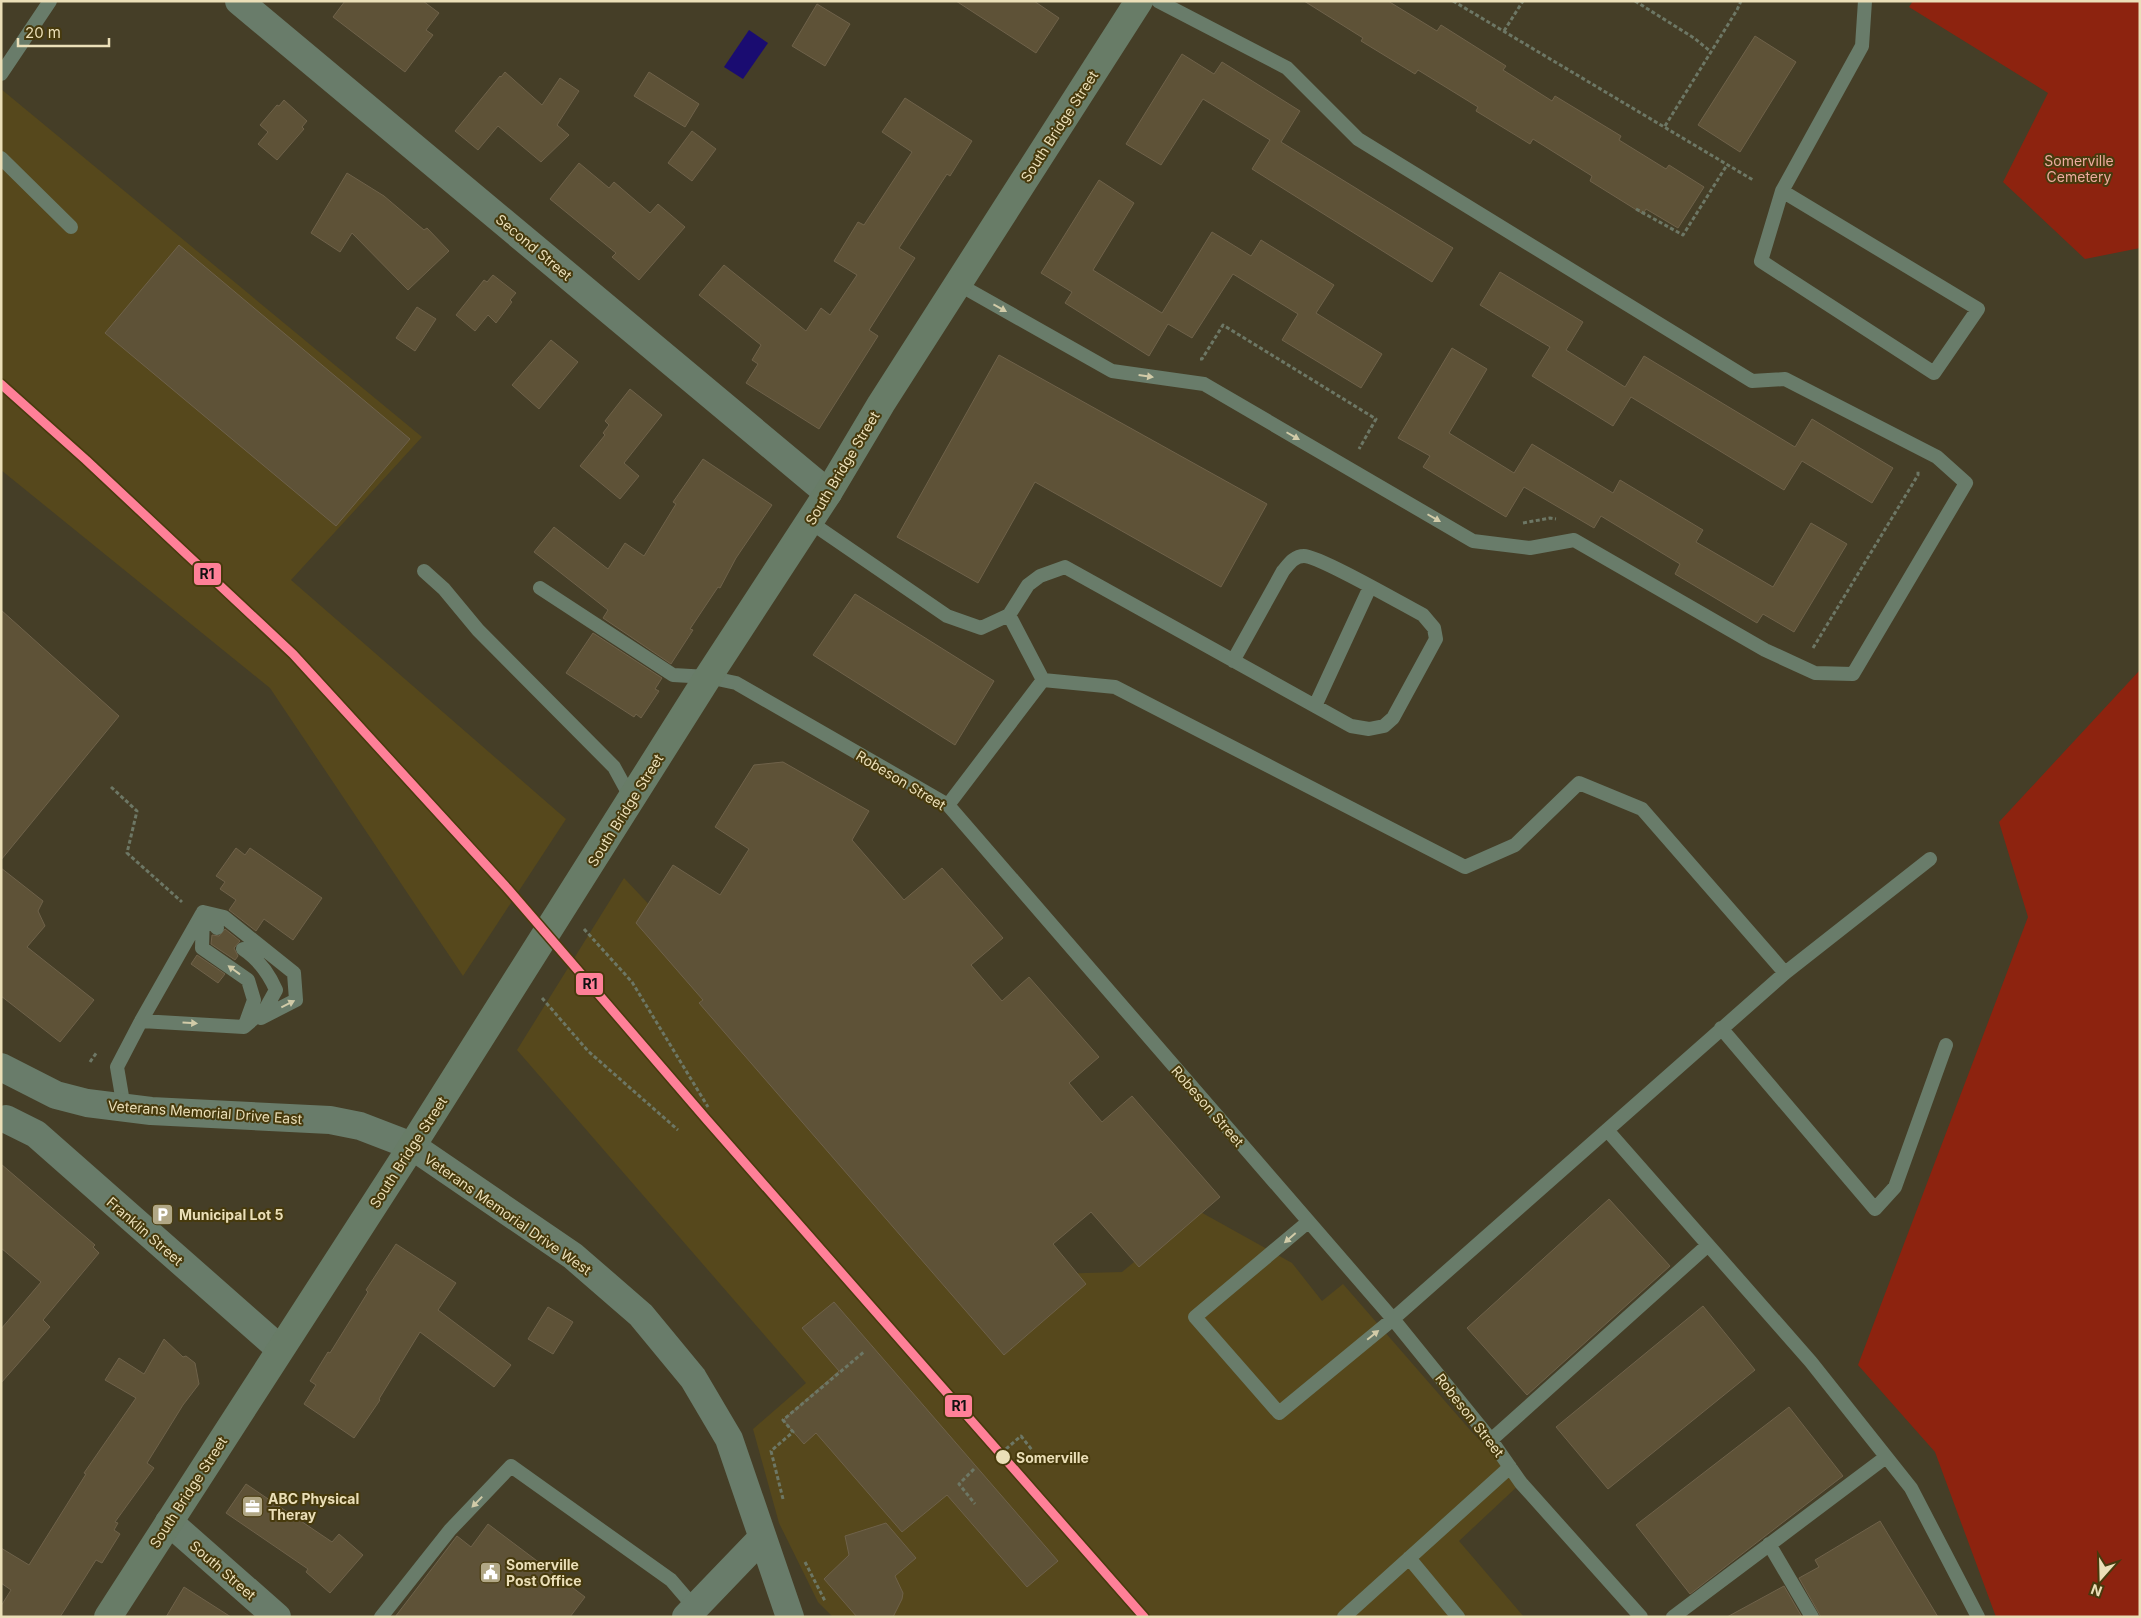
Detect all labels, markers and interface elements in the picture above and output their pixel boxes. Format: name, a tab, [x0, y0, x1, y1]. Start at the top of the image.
scale bar	[18, 15, 109, 47]
text: 20 m	[25, 23, 61, 42]
street label: South Bridge Street	[1017, 67, 1102, 185]
park label: Somerville Cemetery	[2044, 152, 2114, 185]
street label: Second Street	[493, 210, 576, 284]
one-way arrow	[993, 304, 1007, 312]
one-way arrow	[1138, 372, 1154, 380]
street label: South Bridge Street	[801, 408, 883, 528]
one-way arrow	[1287, 432, 1300, 441]
one-way arrow	[1427, 514, 1440, 523]
line badge: R1	[193, 562, 222, 586]
text: R1	[199, 565, 215, 582]
street label: Robeson Street	[853, 747, 949, 814]
street label: South Bridge Street	[584, 750, 667, 869]
one-way arrow	[227, 965, 241, 975]
line badge: R1	[575, 972, 604, 996]
text: R1	[582, 975, 598, 992]
one-way arrow	[280, 1000, 295, 1008]
one-way arrow	[182, 1020, 198, 1028]
street label: Robeson Street	[1168, 1062, 1248, 1150]
street label: South Bridge Street	[366, 1093, 451, 1211]
street label: Veterans Memorial Drive East	[107, 1097, 303, 1127]
street label: Veterans Memorial Drive West	[421, 1150, 595, 1279]
street label: Franklin Street	[103, 1193, 187, 1269]
parking icon: Municipal Lot 5	[151, 1202, 175, 1226]
place label: Municipal Lot 5	[179, 1206, 283, 1223]
one-way arrow	[1284, 1232, 1296, 1244]
one-way arrow	[1366, 1330, 1379, 1341]
street label: Robeson Street	[1432, 1370, 1508, 1461]
line badge: R1	[944, 1394, 973, 1418]
text: R1	[951, 1397, 967, 1414]
street label: South Bridge Street	[146, 1433, 231, 1551]
marker: Somerville	[994, 1448, 1012, 1466]
place label: Somerville	[1016, 1449, 1089, 1466]
place label: ABC Physical Theray	[268, 1490, 359, 1523]
office icon: ABC Physical Theray	[240, 1494, 264, 1518]
one-way arrow	[471, 1495, 483, 1507]
street label: South Street	[186, 1537, 260, 1604]
north arrow	[2076, 1553, 2126, 1603]
place label: Somerville Post Office	[506, 1556, 582, 1589]
public building icon: Somerville Post Office	[478, 1560, 502, 1584]
text: N	[2088, 1581, 2104, 1600]

